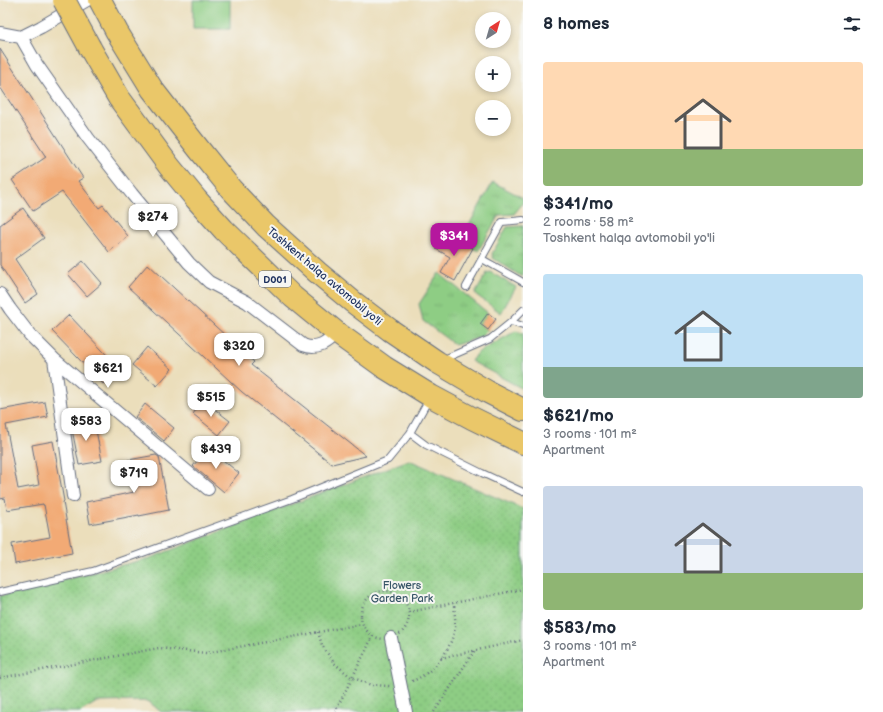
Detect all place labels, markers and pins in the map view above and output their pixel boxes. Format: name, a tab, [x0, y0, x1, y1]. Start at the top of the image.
pin: $274	[129, 204, 177, 238]
pin: $341	[430, 223, 478, 257]
pin: $320	[215, 333, 263, 367]
pin: $621	[84, 355, 132, 389]
pin: $515	[187, 384, 235, 418]
pin: $583	[62, 408, 110, 442]
pin: $439	[192, 436, 240, 470]
pin: $719	[110, 460, 158, 494]

